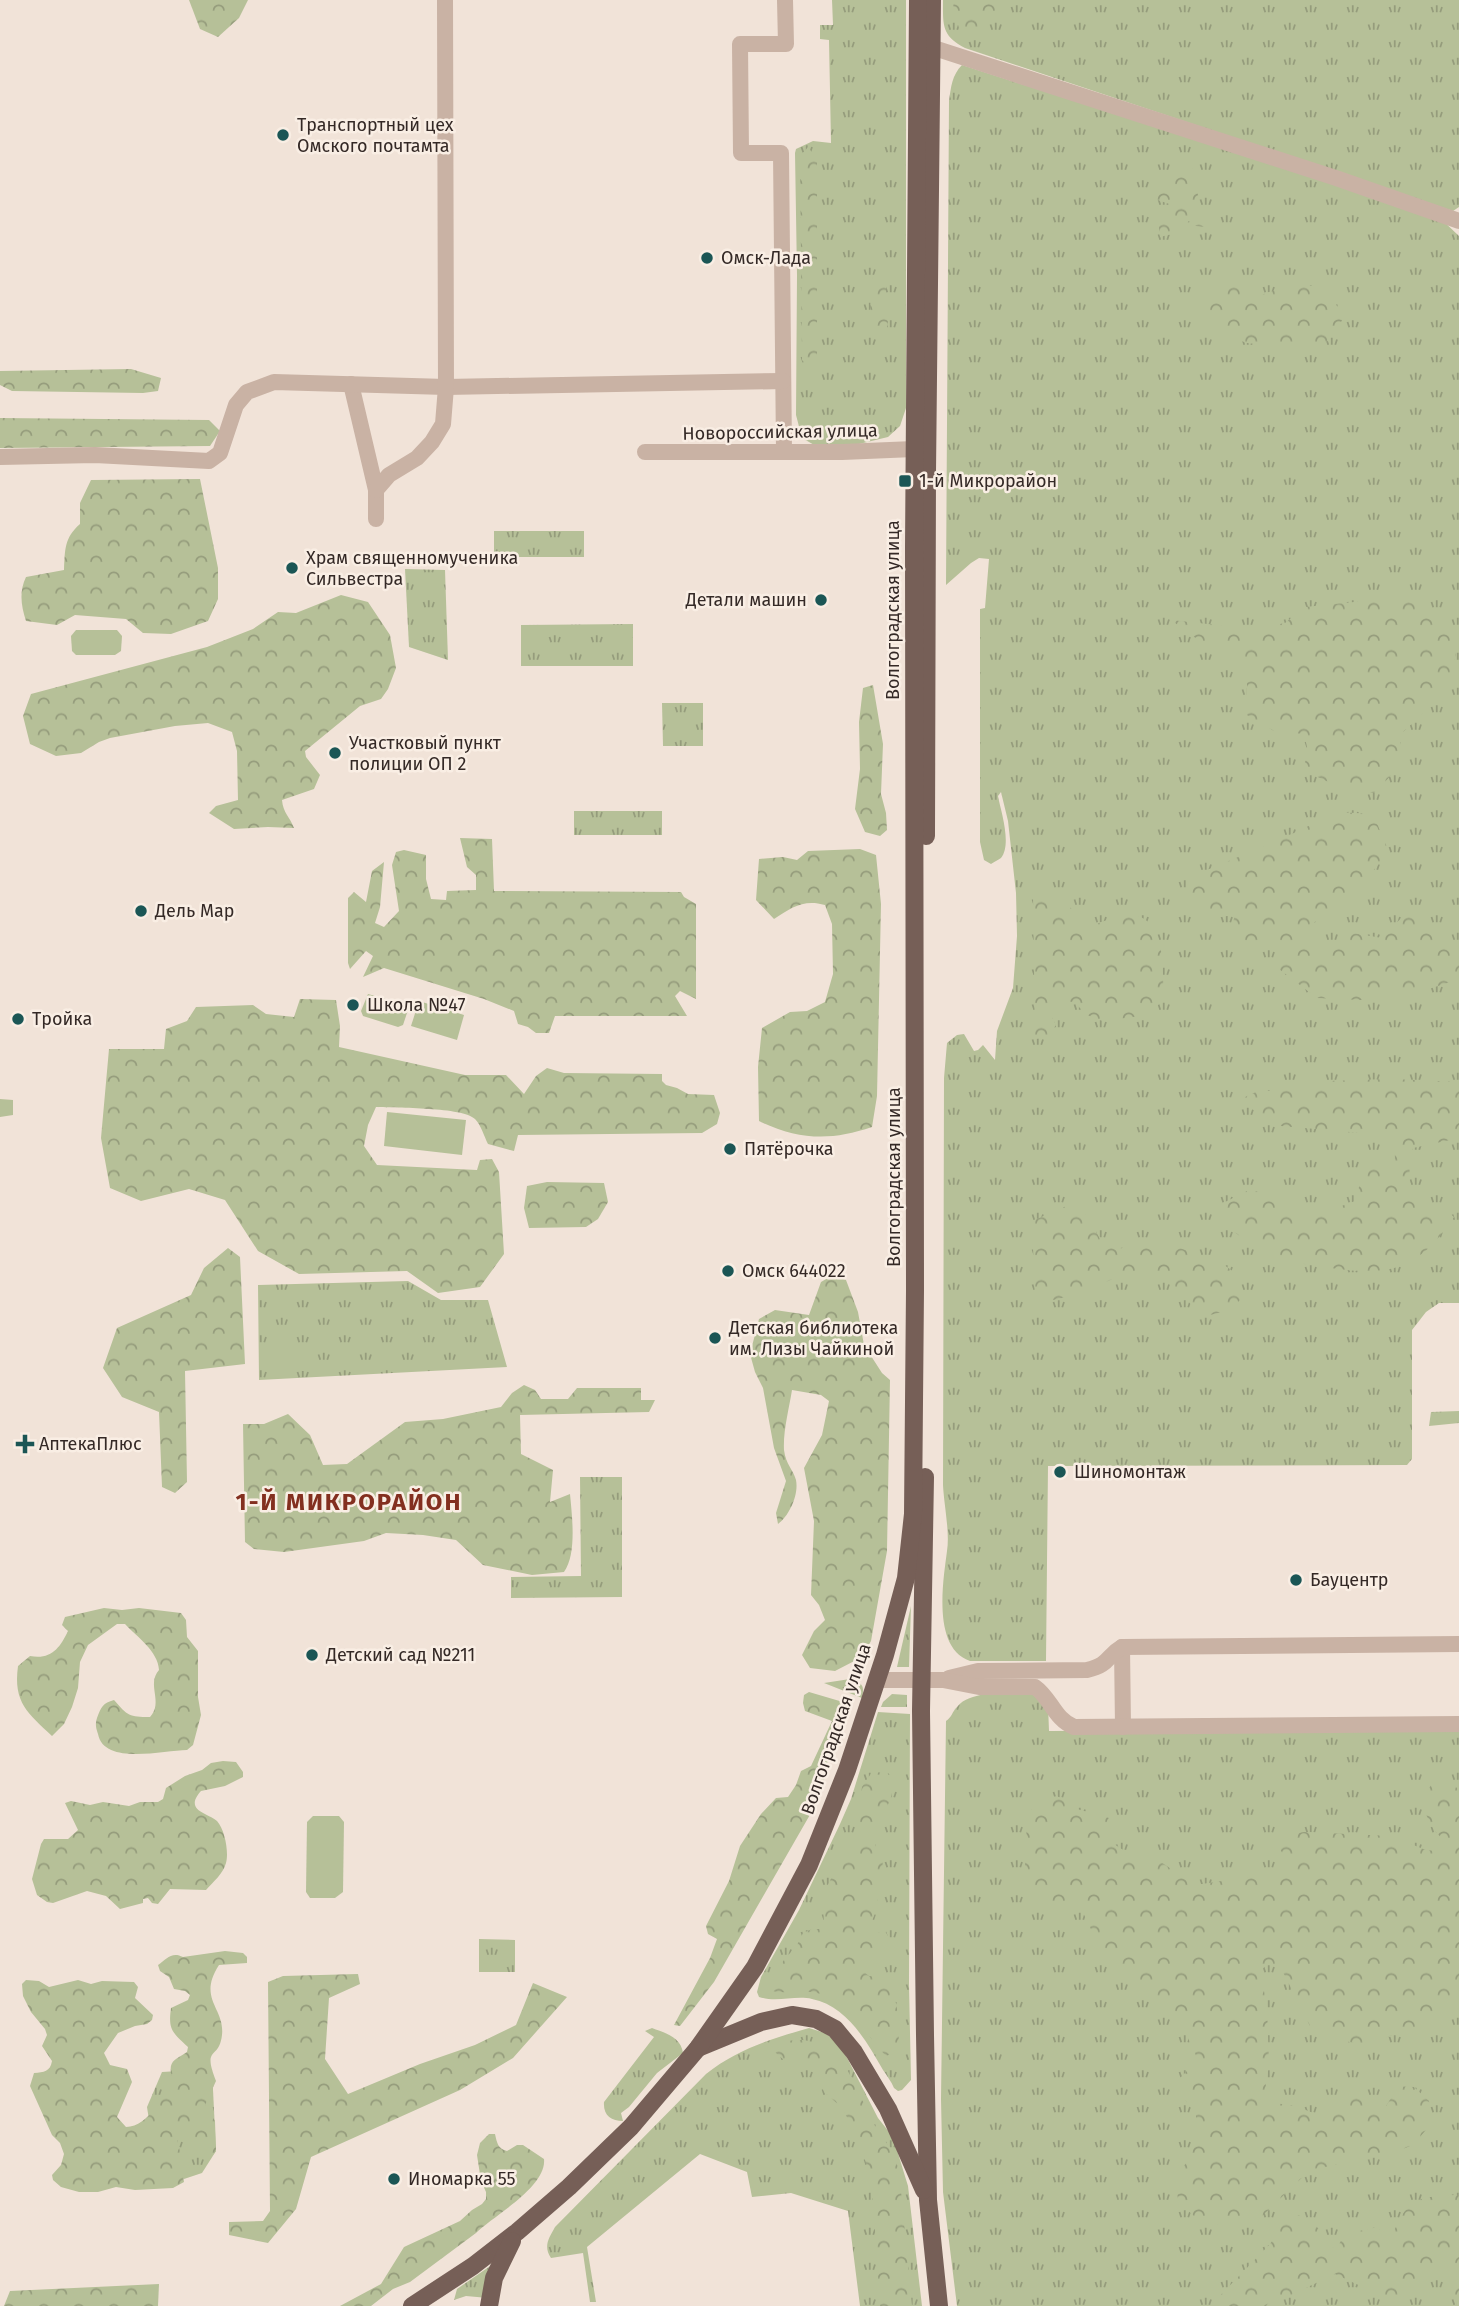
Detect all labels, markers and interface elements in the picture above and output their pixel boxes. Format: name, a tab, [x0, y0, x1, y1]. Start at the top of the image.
place label: Транспортный цех Омского почтамта	[297, 114, 454, 157]
marker: Транспортный цех Омского почтамта	[275, 127, 291, 143]
place label: Омск-Лада	[721, 247, 811, 269]
marker: Омск-Лада	[699, 250, 715, 266]
street label: Новороссийская улица	[682, 419, 878, 445]
place label: 1-й Микрорайон	[919, 470, 1057, 492]
marker: 1-й Микрорайон	[897, 473, 913, 489]
street label: Волгоградская улица	[882, 520, 904, 700]
place label: Храм священномученика Сильвестра	[306, 547, 518, 590]
marker: Храм священномученика Сильвестра	[284, 560, 300, 576]
place label: Детали машин	[685, 589, 807, 611]
marker: Детали машин	[813, 592, 829, 608]
place label: Участковый пункт полиции ОП 2	[349, 732, 502, 775]
marker: Участковый пункт полиции ОП 2	[327, 745, 343, 761]
place label: Дель Мар	[154, 900, 235, 922]
marker: Дель Мар	[133, 903, 149, 919]
place label: Школа №47	[367, 994, 465, 1016]
marker: Школа №47	[345, 997, 361, 1013]
place label: Тройка	[32, 1008, 92, 1030]
marker: Тройка	[10, 1011, 26, 1027]
street label: Волгоградская улица	[883, 1087, 905, 1267]
place label: Пятёрочка	[744, 1138, 834, 1160]
marker: Пятёрочка	[722, 1141, 738, 1157]
place label: Омск 644022	[742, 1260, 846, 1282]
marker: Омск 644022	[720, 1263, 736, 1279]
place label: Детская библиотека им. Лизы Чайкиной	[728, 1317, 898, 1360]
marker: Детская библиотека им. Лизы Чайкиной	[707, 1330, 723, 1346]
place label: АптекаПлюс	[39, 1433, 142, 1455]
marker: АптекаПлюс	[17, 1436, 33, 1452]
place label: Шиномонтаж	[1074, 1461, 1186, 1483]
marker: Шиномонтаж	[1052, 1464, 1068, 1480]
district label: 1-Й МИКРОРАЙОН	[236, 1487, 462, 1516]
place label: Бауцентр	[1310, 1569, 1388, 1591]
marker: Бауцентр	[1288, 1572, 1304, 1588]
street label: Волгоградская улица	[796, 1640, 876, 1818]
place label: Детский сад №211	[325, 1644, 475, 1666]
marker: Детский сад №211	[304, 1647, 320, 1663]
place label: Иномарка 55	[408, 2168, 516, 2190]
marker: Иномарка 55	[386, 2171, 402, 2187]

